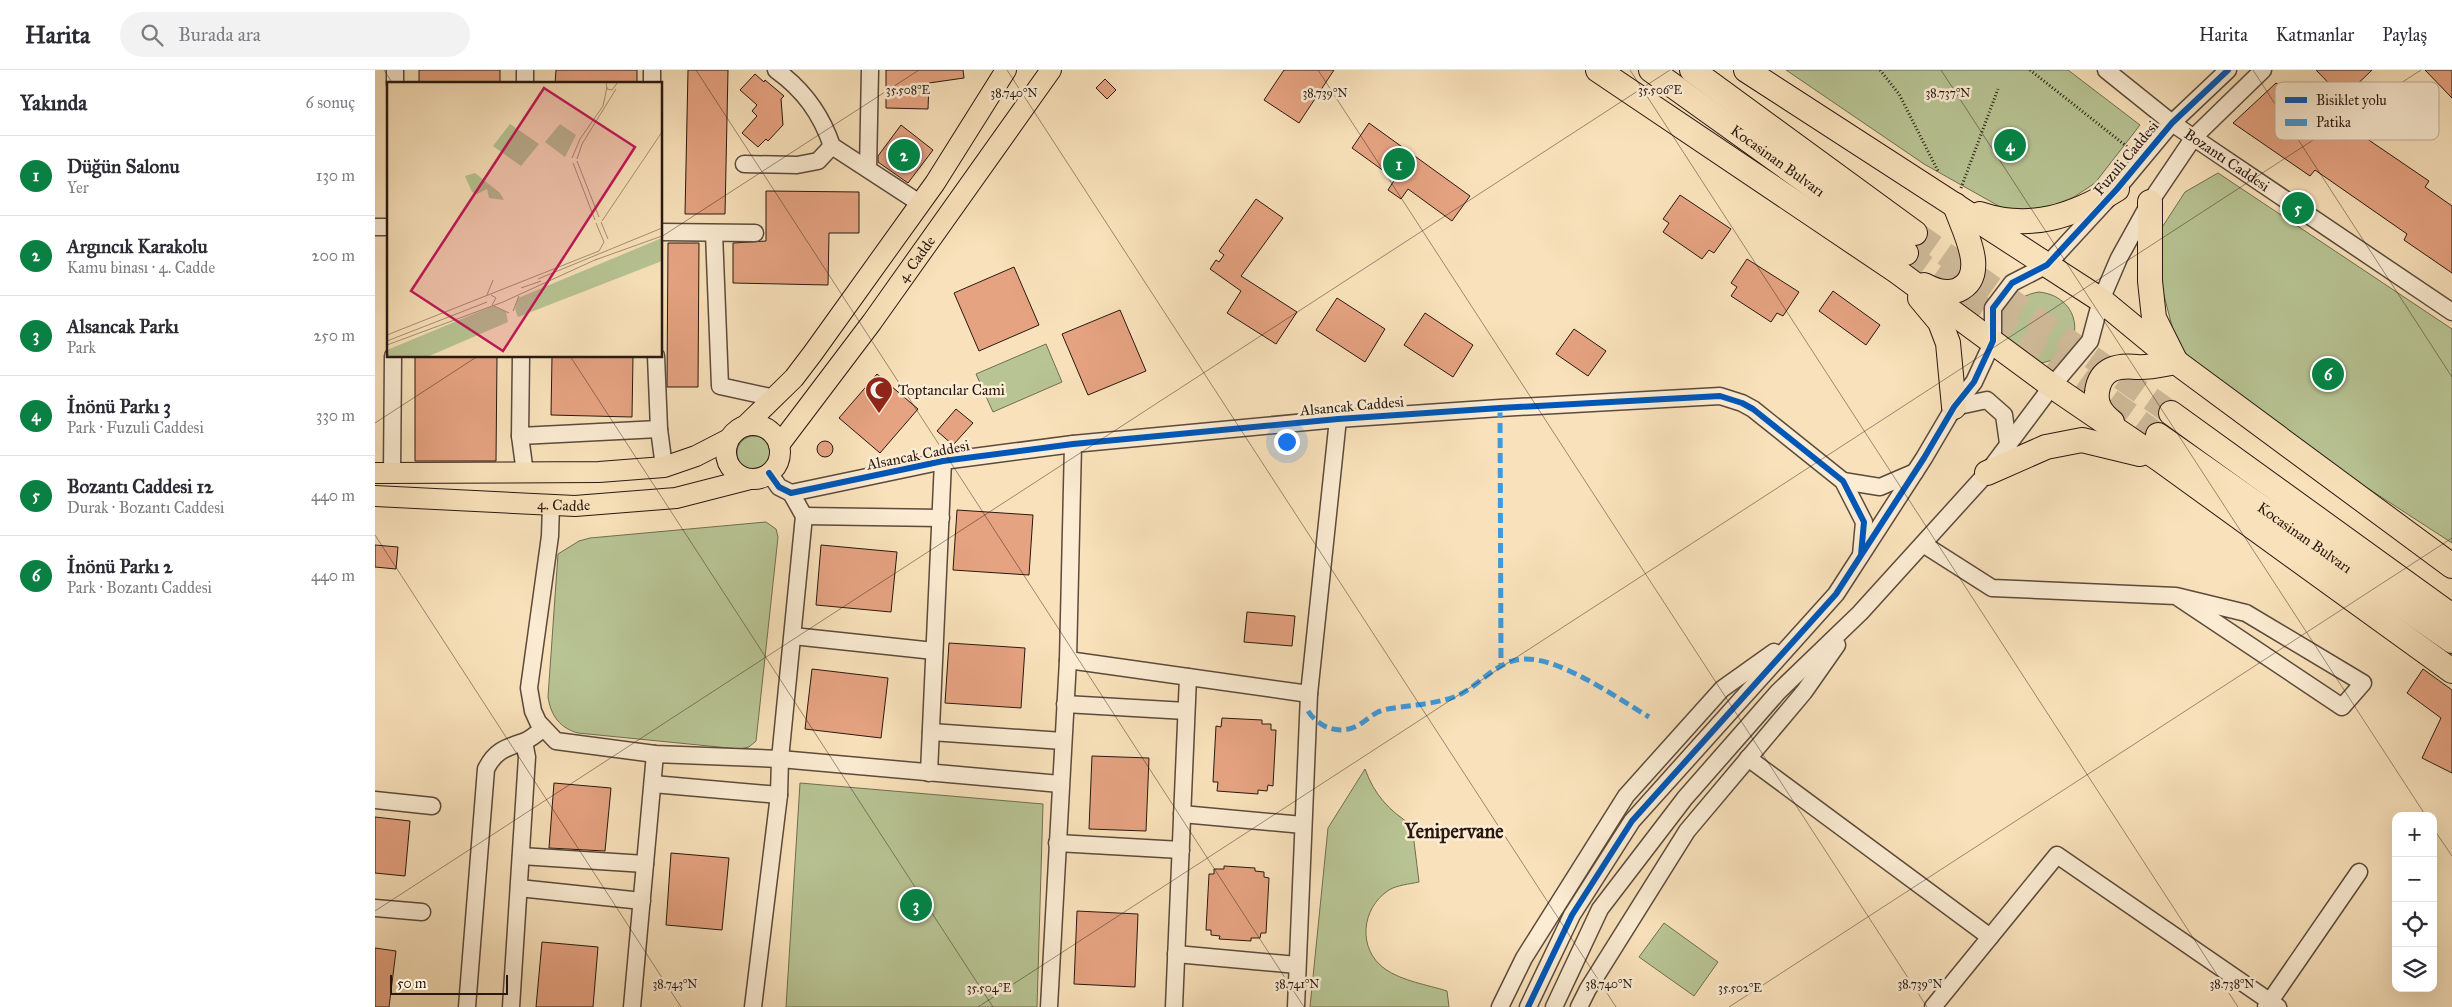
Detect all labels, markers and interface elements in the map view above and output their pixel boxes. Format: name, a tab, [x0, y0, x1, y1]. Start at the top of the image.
search box	[120, 12, 470, 57]
text: Harita	[25, 20, 90, 50]
icon: search	[138, 21, 166, 49]
text: Burada ara	[178, 23, 261, 46]
text: Harita	[2199, 24, 2248, 46]
text: Katmanlar	[2276, 24, 2354, 46]
text: Paylaş	[2382, 24, 2427, 46]
inset map	[387, 82, 663, 358]
legend	[2275, 82, 2439, 140]
text: 35.508°E	[886, 83, 931, 97]
text: 35.506°E	[1638, 83, 1682, 97]
text: 38.740°N	[990, 86, 1038, 100]
text: 38.739°N	[1302, 86, 1348, 100]
text: 38.737°N	[1925, 86, 1971, 100]
text: Yakında	[20, 90, 87, 116]
text: Bisiklet yolu	[2316, 92, 2387, 109]
text: 6 sonuç	[305, 93, 355, 112]
text: Patika	[2316, 114, 2351, 131]
street label: Fuzuli Caddesi	[2090, 117, 2162, 199]
street label: Kocasinan Bulvarı	[1727, 121, 1828, 201]
street label: Bozantı Caddesi	[2181, 125, 2273, 195]
pin: 4	[1994, 126, 2026, 164]
pin: 2	[888, 136, 920, 174]
pin: 1	[1383, 145, 1415, 183]
text: Düğün Salonu	[67, 155, 180, 178]
text: 1	[33, 166, 39, 185]
text: 130 m	[316, 166, 355, 185]
text: Yer	[67, 178, 89, 197]
pin: 5	[2282, 189, 2314, 227]
street label: 4. Cadde	[894, 233, 939, 286]
text: Argıncık Karakolu	[67, 235, 208, 258]
text: 2	[32, 246, 40, 265]
text: 200 m	[312, 246, 355, 265]
text: Kamu binası · 4. Cadde	[67, 258, 215, 277]
text: Alsancak Parkı	[67, 315, 179, 338]
text: 3	[33, 326, 39, 345]
text: 250 m	[314, 326, 355, 345]
text: Park	[67, 338, 96, 357]
pin: 6	[2312, 355, 2344, 393]
mosque icon: Toptancılar Cami	[864, 375, 894, 414]
place label: Toptancılar Cami	[898, 381, 1005, 399]
street label: Alsancak Caddesi	[1298, 392, 1405, 420]
text: İnönü Parkı 3	[67, 395, 171, 418]
text: 4	[32, 406, 40, 425]
text: 330 m	[316, 406, 355, 425]
text: Park · Fuzuli Caddesi	[67, 418, 204, 437]
your location	[1274, 429, 1300, 455]
street label: Alsancak Caddesi	[864, 436, 971, 474]
text: Bozantı Caddesi 12	[67, 475, 213, 498]
text: 5	[32, 486, 40, 505]
text: 440 m	[311, 486, 355, 505]
street label: 4. Cadde	[537, 495, 591, 515]
text: Durak · Bozantı Caddesi	[67, 498, 224, 517]
street label: Kocasinan Bulvarı	[2254, 498, 2355, 577]
text: İnönü Parkı 2	[67, 555, 173, 578]
text: 6	[32, 566, 40, 585]
text: 440 m	[311, 566, 355, 585]
text: Park · Bozantı Caddesi	[67, 578, 212, 597]
map controls	[2392, 812, 2437, 992]
button: +	[2392, 812, 2437, 857]
district label: Yenipervane	[1403, 819, 1504, 844]
button: −	[2392, 857, 2437, 902]
pin: 3	[900, 886, 932, 924]
button: locate	[2392, 902, 2437, 947]
button: layers	[2392, 947, 2437, 992]
scale bar	[390, 972, 507, 995]
text: 50 m	[397, 975, 426, 992]
text: 38.743°N	[652, 977, 698, 991]
text: 38.741°N	[1274, 977, 1320, 991]
text: 38.740°N	[1585, 977, 1633, 991]
text: 38.739°N	[1897, 977, 1943, 991]
text: 38.738°N	[2209, 977, 2255, 991]
text: 35.504°E	[967, 981, 1012, 995]
text: 35.502°E	[1718, 981, 1762, 995]

